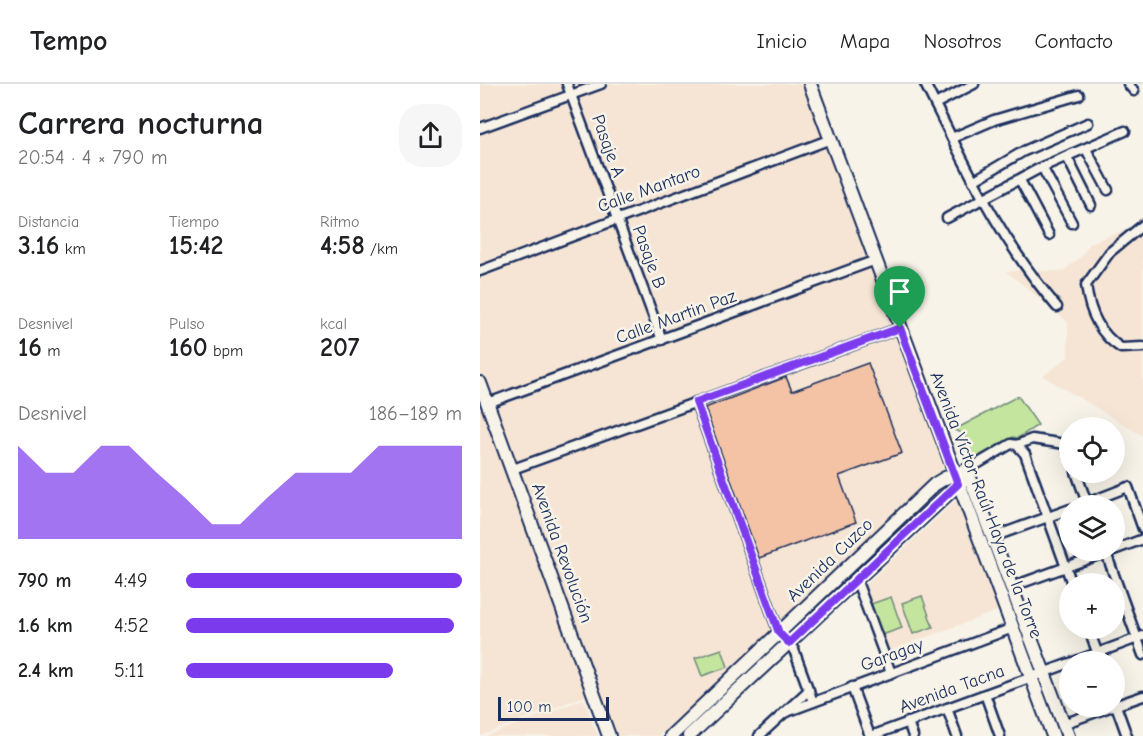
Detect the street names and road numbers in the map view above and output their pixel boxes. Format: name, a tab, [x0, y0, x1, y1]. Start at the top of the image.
street label: Pasaje A	[587, 112, 629, 180]
street label: Calle Mantaro	[595, 161, 703, 217]
street label: Pasaje B	[628, 223, 670, 291]
street label: Calle Martin Paz	[613, 285, 739, 348]
street label: Avenida Víctor Raúl Haya de la Torre	[925, 369, 1047, 641]
street label: Avenida Revolución	[527, 480, 597, 626]
street label: Avenida Cuzco	[783, 514, 877, 606]
street label: Garagay	[858, 634, 927, 676]
street label: Avenida Tacna	[897, 660, 1007, 718]

